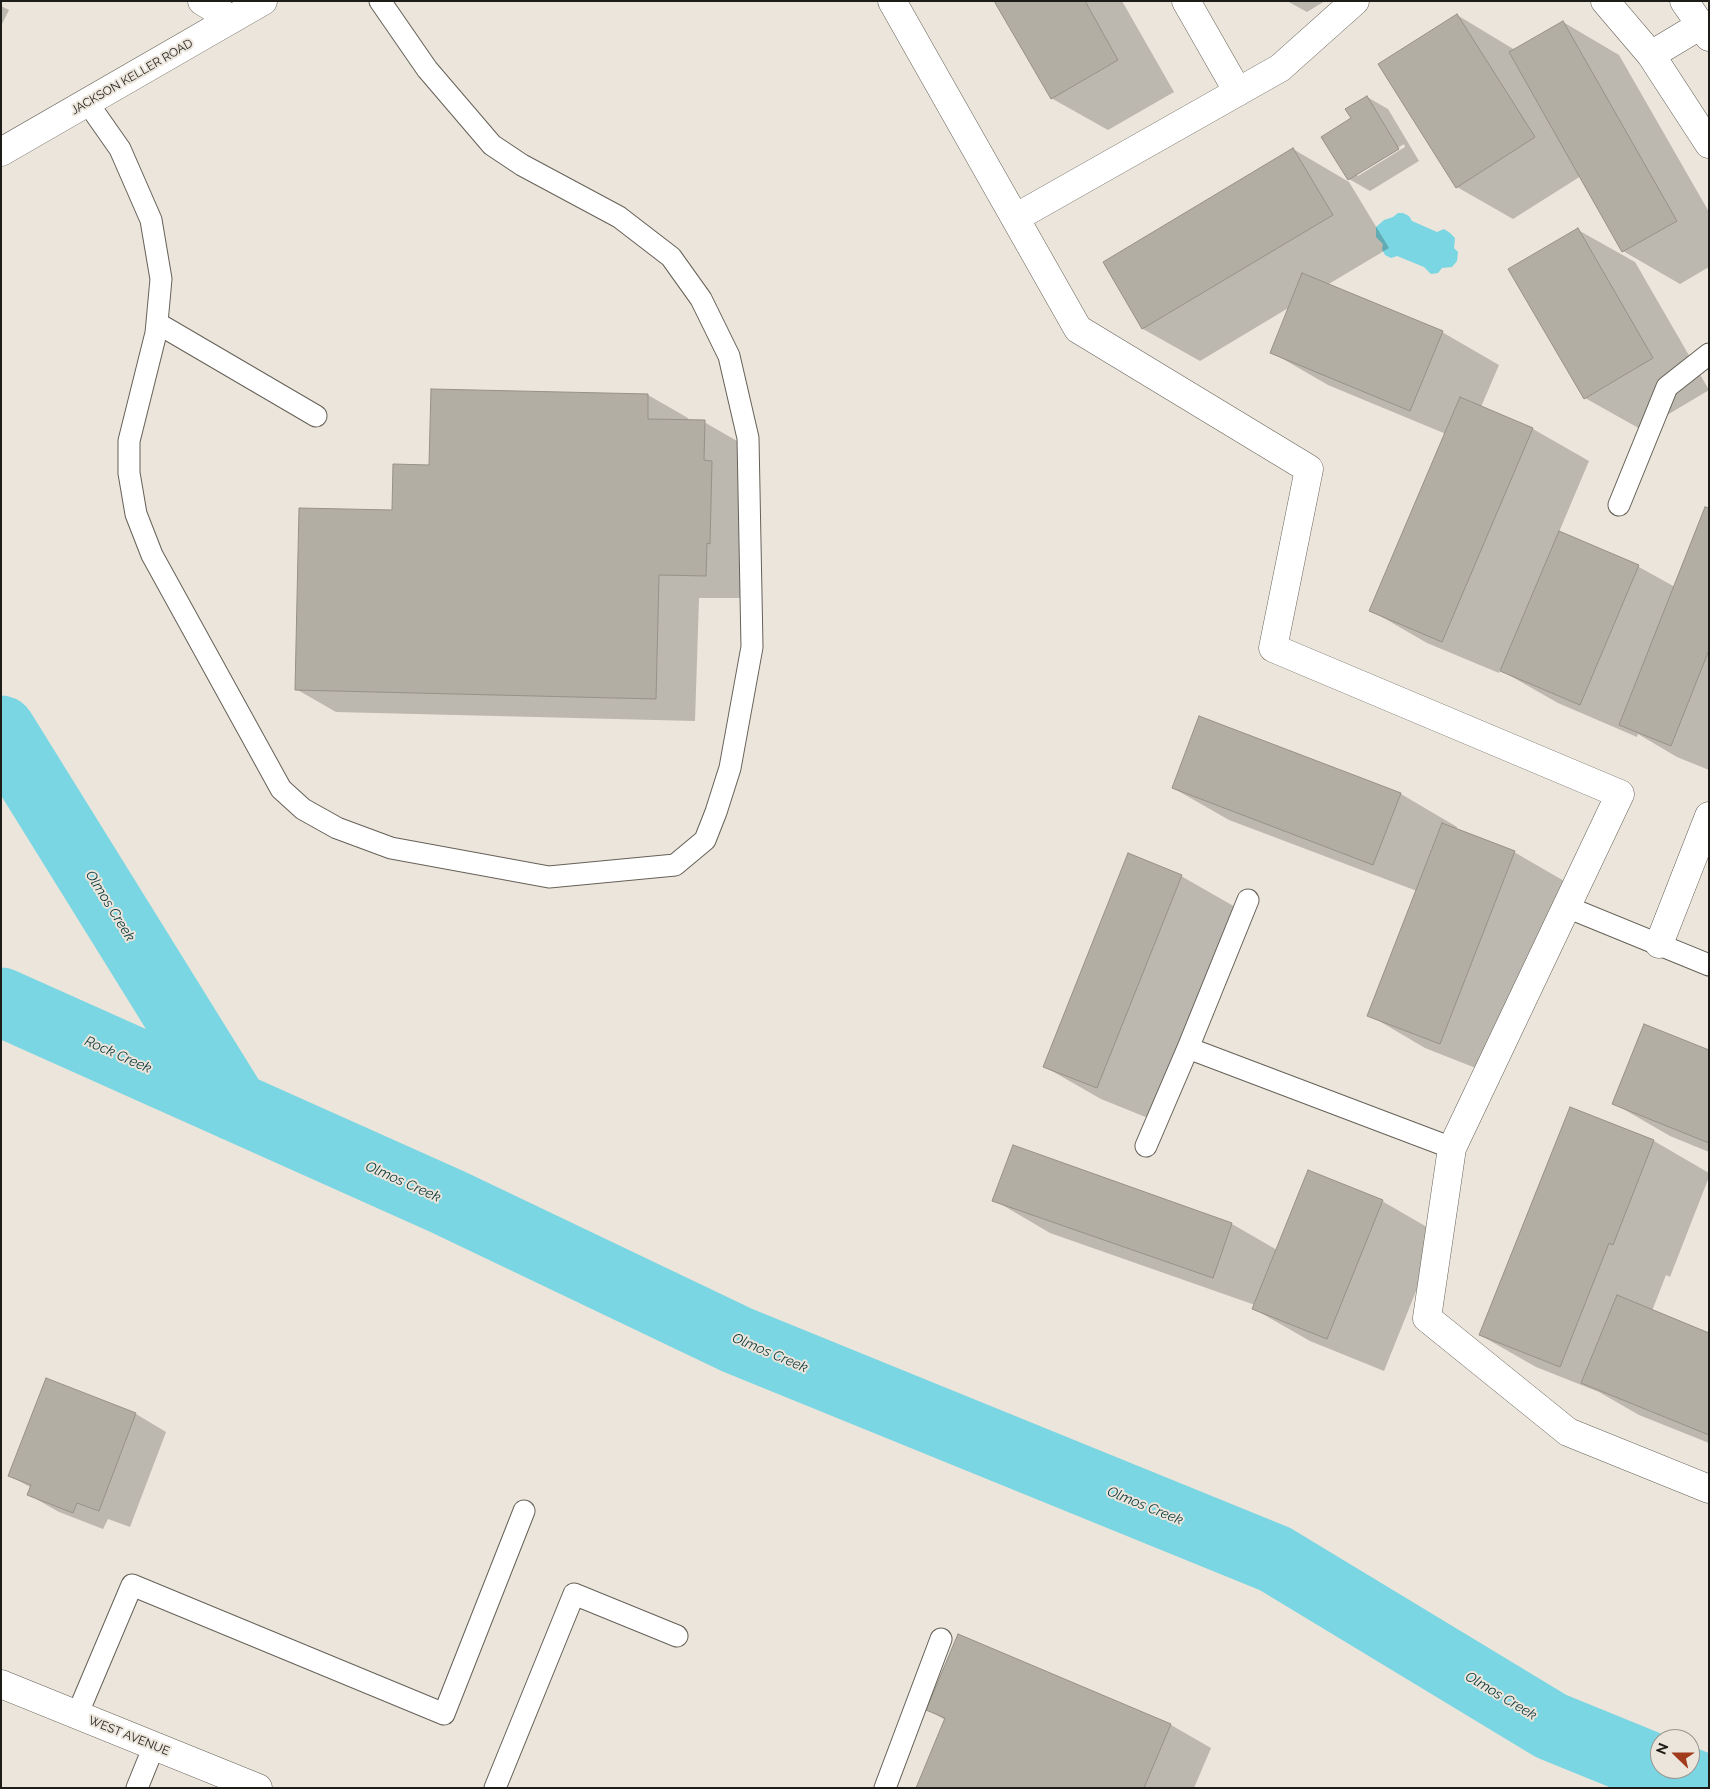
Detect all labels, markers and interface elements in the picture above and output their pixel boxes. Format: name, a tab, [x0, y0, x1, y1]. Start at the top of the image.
street label: JACKSON KELLER ROAD	[68, 36, 196, 118]
water label: Olmos Creek	[82, 867, 138, 945]
water label: Rock Creek	[82, 1033, 154, 1077]
water label: Olmos Creek	[363, 1158, 443, 1206]
water label: Olmos Creek	[730, 1330, 810, 1376]
water label: Olmos Creek	[1105, 1483, 1185, 1529]
water label: Olmos Creek	[1462, 1668, 1540, 1724]
street label: WEST AVENUE	[86, 1713, 172, 1759]
north arrow	[1650, 1729, 1700, 1779]
text: N	[1653, 1741, 1671, 1757]

